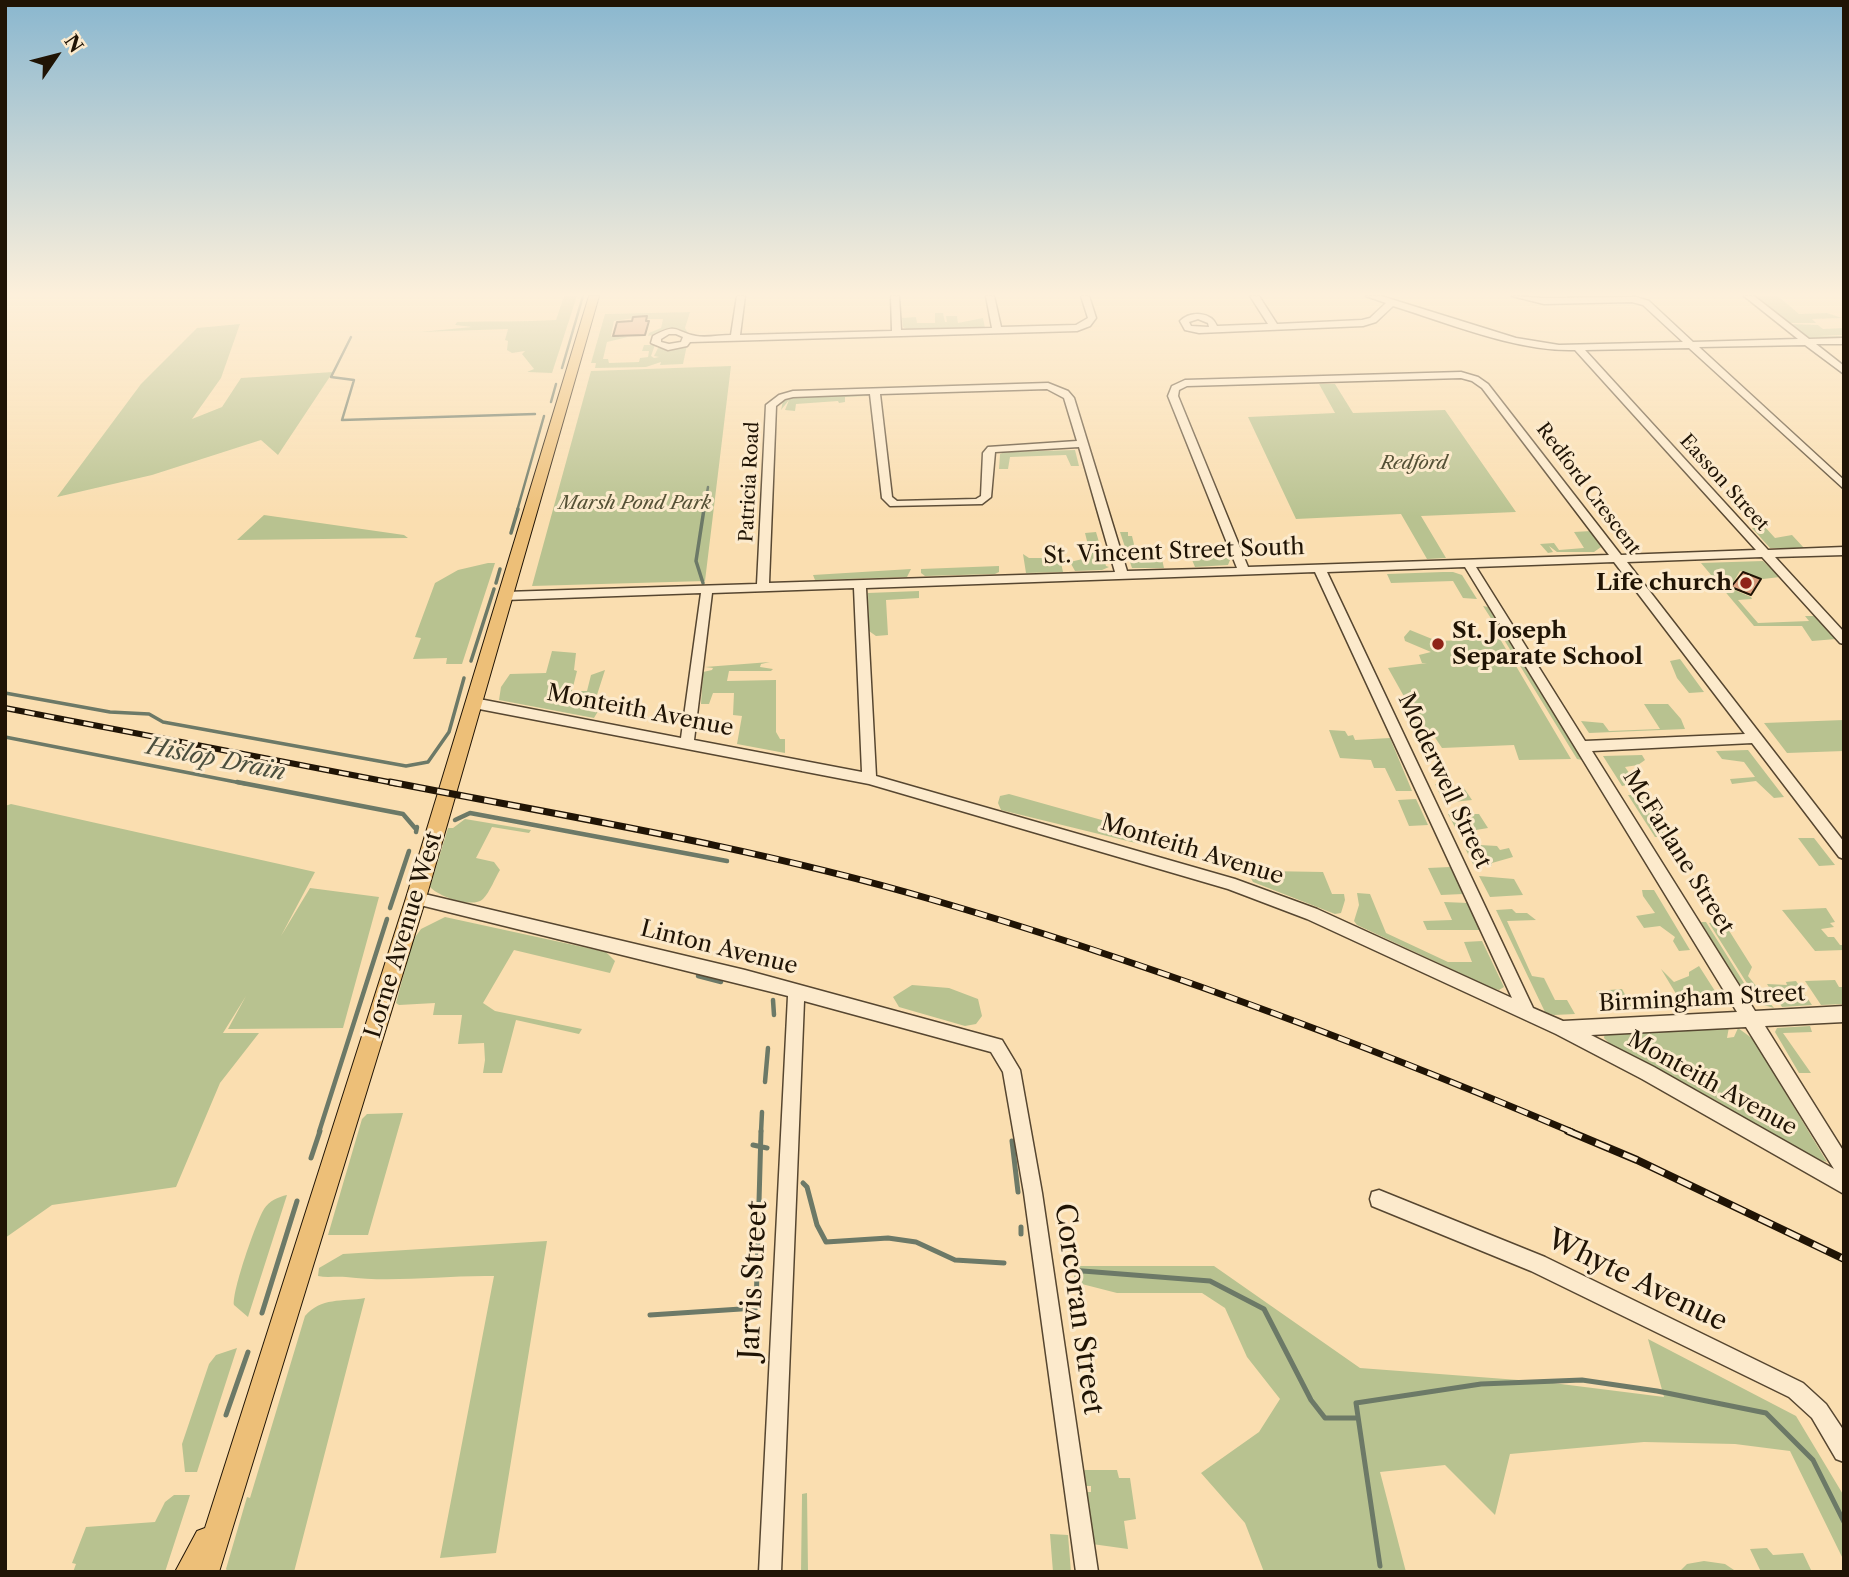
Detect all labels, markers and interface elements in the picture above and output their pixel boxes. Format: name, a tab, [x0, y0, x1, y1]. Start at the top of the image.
north arrow	[21, 21, 91, 91]
text: N	[59, 30, 88, 57]
street label: Redford Crescent	[1531, 419, 1645, 559]
street label: Patricia Road	[735, 421, 765, 543]
street label: Easson Street	[1675, 430, 1773, 536]
park label: Redford	[1380, 453, 1448, 475]
park label: Marsh Pond Park	[559, 493, 711, 515]
street label: St. Vincent Street South	[1043, 534, 1305, 570]
place label: Life church	[1596, 569, 1732, 597]
marker: Life church	[1738, 575, 1754, 591]
place label: St. Joseph Separate School	[1452, 617, 1643, 671]
marker: St. Joseph Separate School	[1430, 636, 1446, 652]
street label: Monteith Avenue	[544, 679, 736, 743]
street label: Moderwell Street	[1391, 689, 1497, 873]
water label: Hislop Drain	[144, 732, 288, 788]
street label: McFarlane Street	[1616, 765, 1740, 939]
street label: Monteith Avenue	[1097, 809, 1287, 891]
street label: Lorne Avenue West	[359, 829, 449, 1041]
street label: Linton Avenue	[638, 915, 800, 981]
street label: Birmingham Street	[1598, 980, 1806, 1018]
street label: Monteith Avenue	[1622, 1026, 1802, 1142]
street label: Jarvis Street	[733, 1200, 775, 1360]
street label: Corcoran Street	[1047, 1201, 1109, 1417]
street label: Whyte Avenue	[1541, 1223, 1733, 1339]

